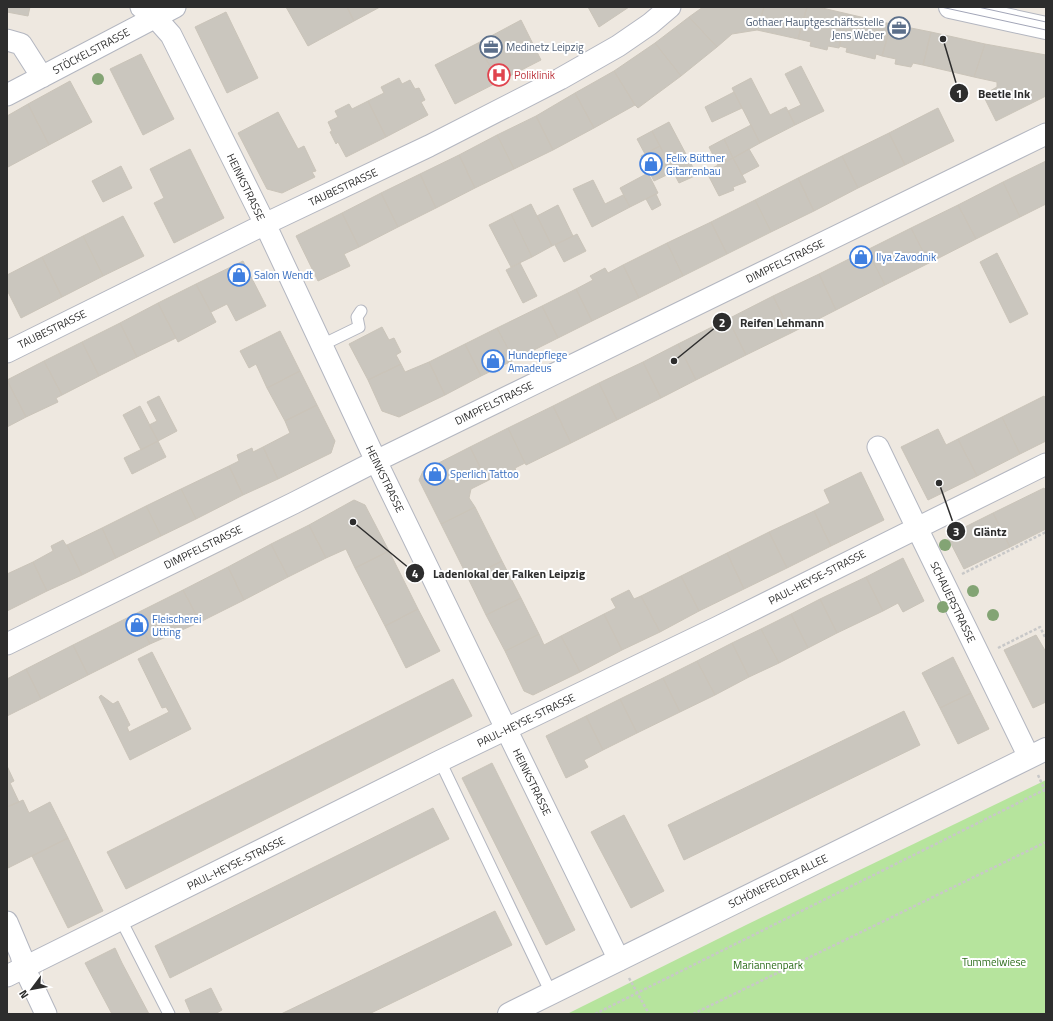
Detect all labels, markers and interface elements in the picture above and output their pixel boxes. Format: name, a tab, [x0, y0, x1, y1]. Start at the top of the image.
place label: Gothaer Hauptgeschäftsstelle Jens Weber	[746, 14, 884, 43]
office icon: Gothaer Hauptgeschäftsstelle Jens Weber	[886, 15, 912, 41]
street label: STÖCKELSTRASSE	[50, 24, 132, 78]
office icon: Medinetz Leipzig	[478, 34, 504, 60]
place label: Medinetz Leipzig	[506, 39, 584, 55]
hospital icon: Poliklinik	[486, 62, 512, 88]
place label: Poliklinik	[514, 67, 556, 83]
callout: Beetle Ink	[949, 81, 1038, 105]
text: 1	[956, 84, 962, 103]
text: Beetle Ink	[978, 84, 1031, 103]
place label: Felix Büttner Gitarrenbau	[666, 150, 725, 179]
street label: HEINKSTRASSE	[223, 151, 269, 223]
shop icon: Felix Büttner Gitarrenbau	[638, 151, 664, 177]
street label: TAUBESTRASSE	[306, 164, 380, 210]
street label: DIMPFELSTRASSE	[743, 235, 827, 287]
shop icon: Ilya Zavodnik	[848, 244, 874, 270]
place label: Ilya Zavodnik	[876, 249, 937, 265]
shop icon: Salon Wendt	[226, 262, 252, 288]
place label: Salon Wendt	[254, 267, 313, 283]
street label: TAUBESTRASSE	[15, 305, 89, 353]
callout: Reifen Lehmann	[712, 310, 832, 334]
text: 2	[719, 313, 725, 332]
text: Reifen Lehmann	[740, 313, 824, 332]
place label: Hundepflege Amadeus	[508, 347, 568, 376]
shop icon: Hundepflege Amadeus	[480, 348, 506, 374]
street label: DIMPFELSTRASSE	[452, 377, 536, 429]
street label: HEINKSTRASSE	[362, 443, 408, 515]
shop icon: Sperlich Tattoo	[422, 461, 448, 487]
place label: Sperlich Tattoo	[450, 466, 519, 482]
callout: Gläntz	[946, 519, 1015, 543]
street label: DIMPFELSTRASSE	[161, 521, 245, 573]
text: 3	[953, 522, 959, 541]
text: Gläntz	[973, 522, 1007, 541]
street label: PAUL-HEYSE-STRASSE	[765, 545, 869, 609]
street label: SCHAUERSTRASSE	[926, 559, 980, 645]
callout: Ladenlokal der Falken Leipzig	[405, 561, 593, 585]
text: 4	[412, 564, 419, 583]
text: Ladenlokal der Falken Leipzig	[433, 564, 586, 583]
place label: Fleischerei Utting	[152, 611, 201, 640]
shop icon: Fleischerei Utting	[124, 612, 150, 638]
street label: PAUL-HEYSE-STRASSE	[474, 689, 578, 751]
street label: HEINKSTRASSE	[509, 746, 555, 818]
street label: PAUL-HEYSE-STRASSE	[184, 832, 288, 894]
street label: SCHÖNEFELDER ALLEE	[726, 850, 830, 912]
park label: Tummelwiese	[962, 954, 1027, 970]
park label: Mariannenpark	[733, 957, 804, 973]
north arrow	[12, 969, 52, 1009]
text: N	[15, 987, 32, 1002]

